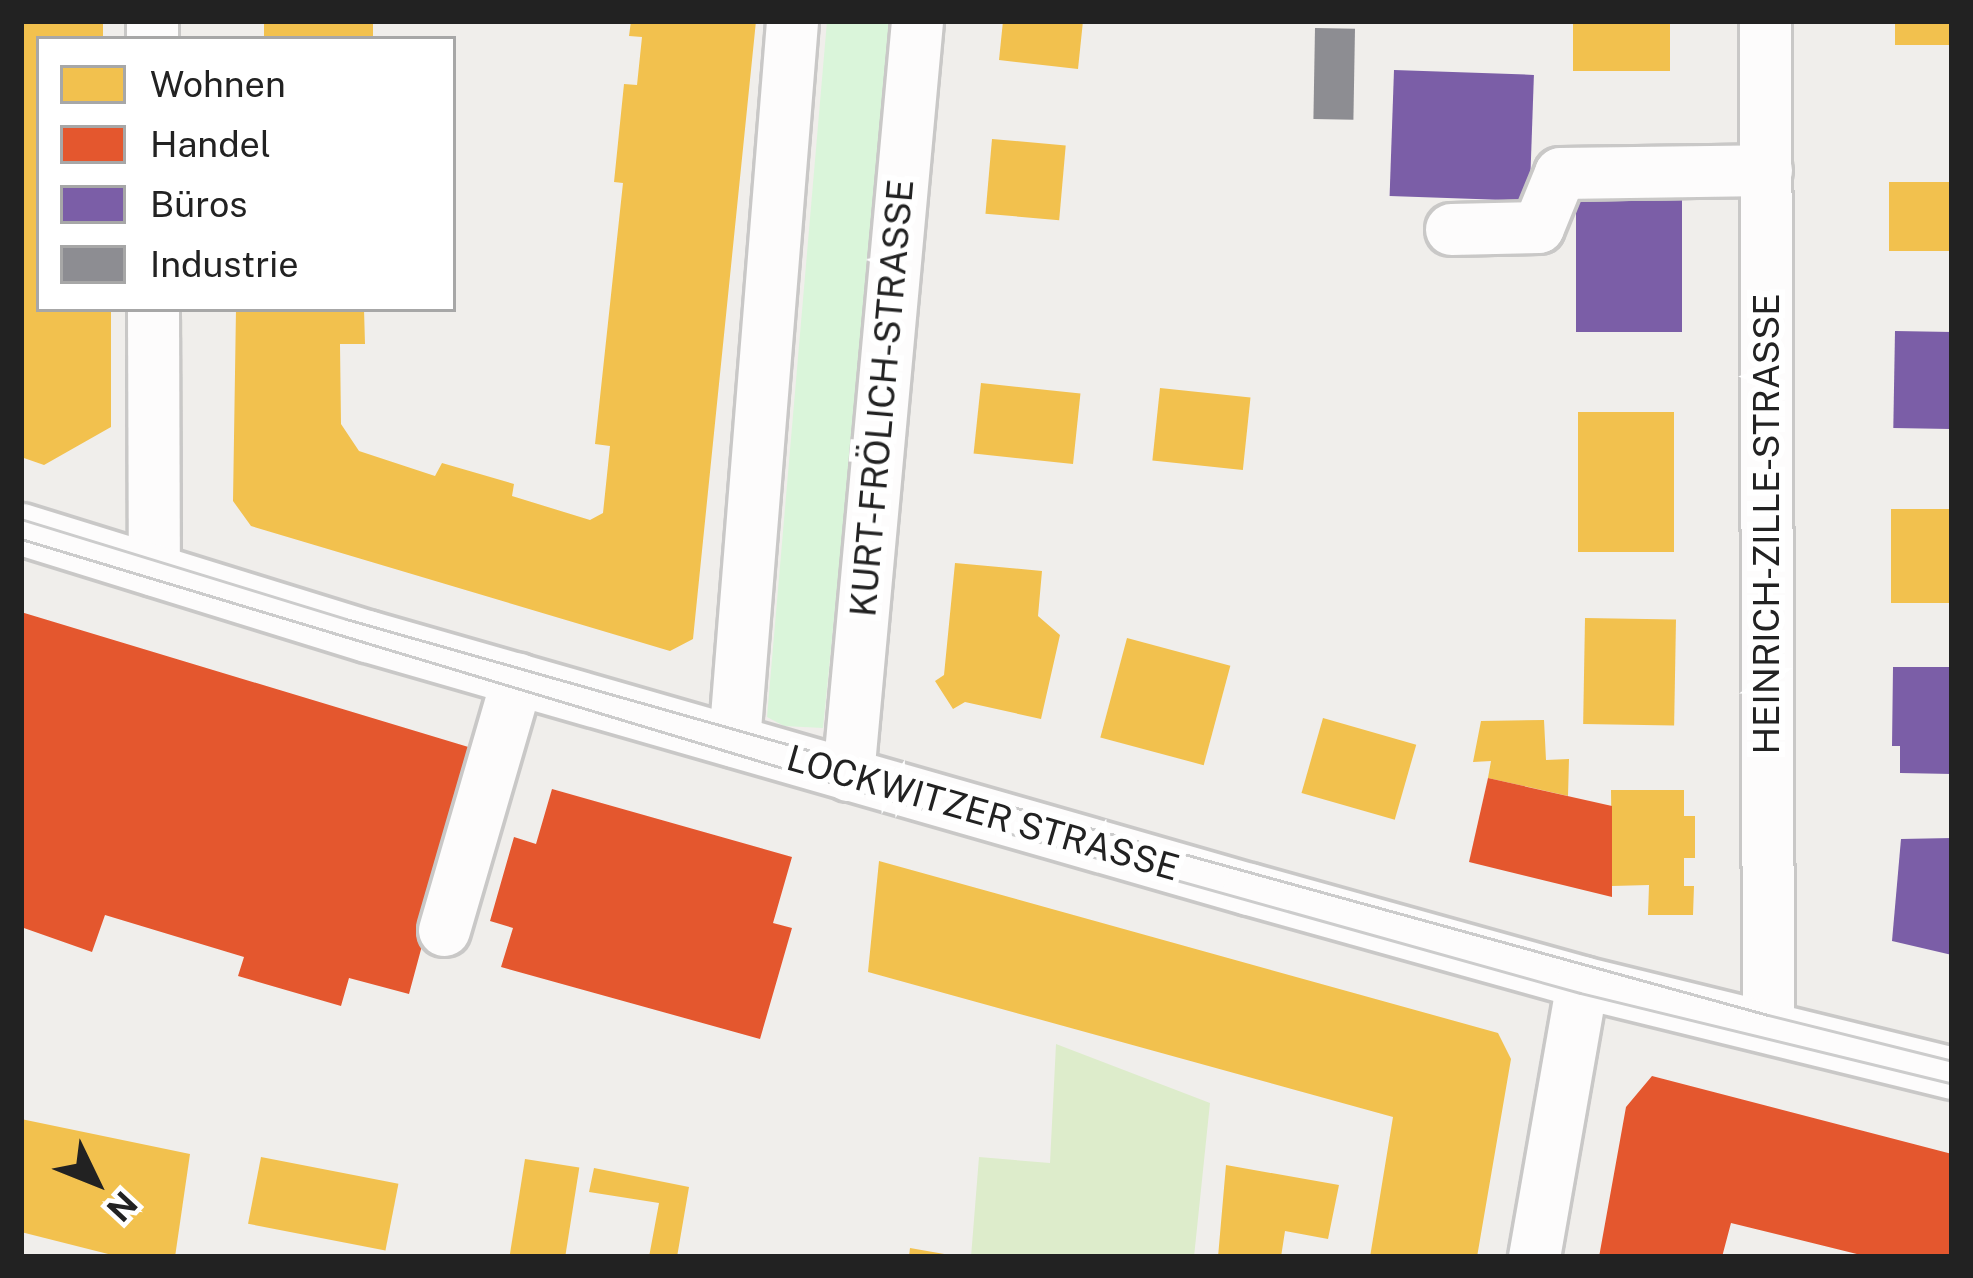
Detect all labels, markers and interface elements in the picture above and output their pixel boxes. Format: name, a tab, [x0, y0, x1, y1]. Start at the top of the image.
legend	[36, 36, 456, 312]
text: Wohnen	[150, 63, 286, 105]
text: Handel	[150, 123, 271, 165]
street label: KURT-FRÖLICH-STRASSE	[841, 177, 923, 619]
text: Büros	[150, 183, 248, 225]
text: Industrie	[150, 243, 299, 285]
street label: HEINRICH-ZILLE-STRASSE	[1745, 293, 1789, 755]
street label: LOCKWITZER STRASSE	[782, 736, 1184, 890]
north arrow	[36, 1122, 156, 1242]
text: N	[100, 1184, 145, 1229]

